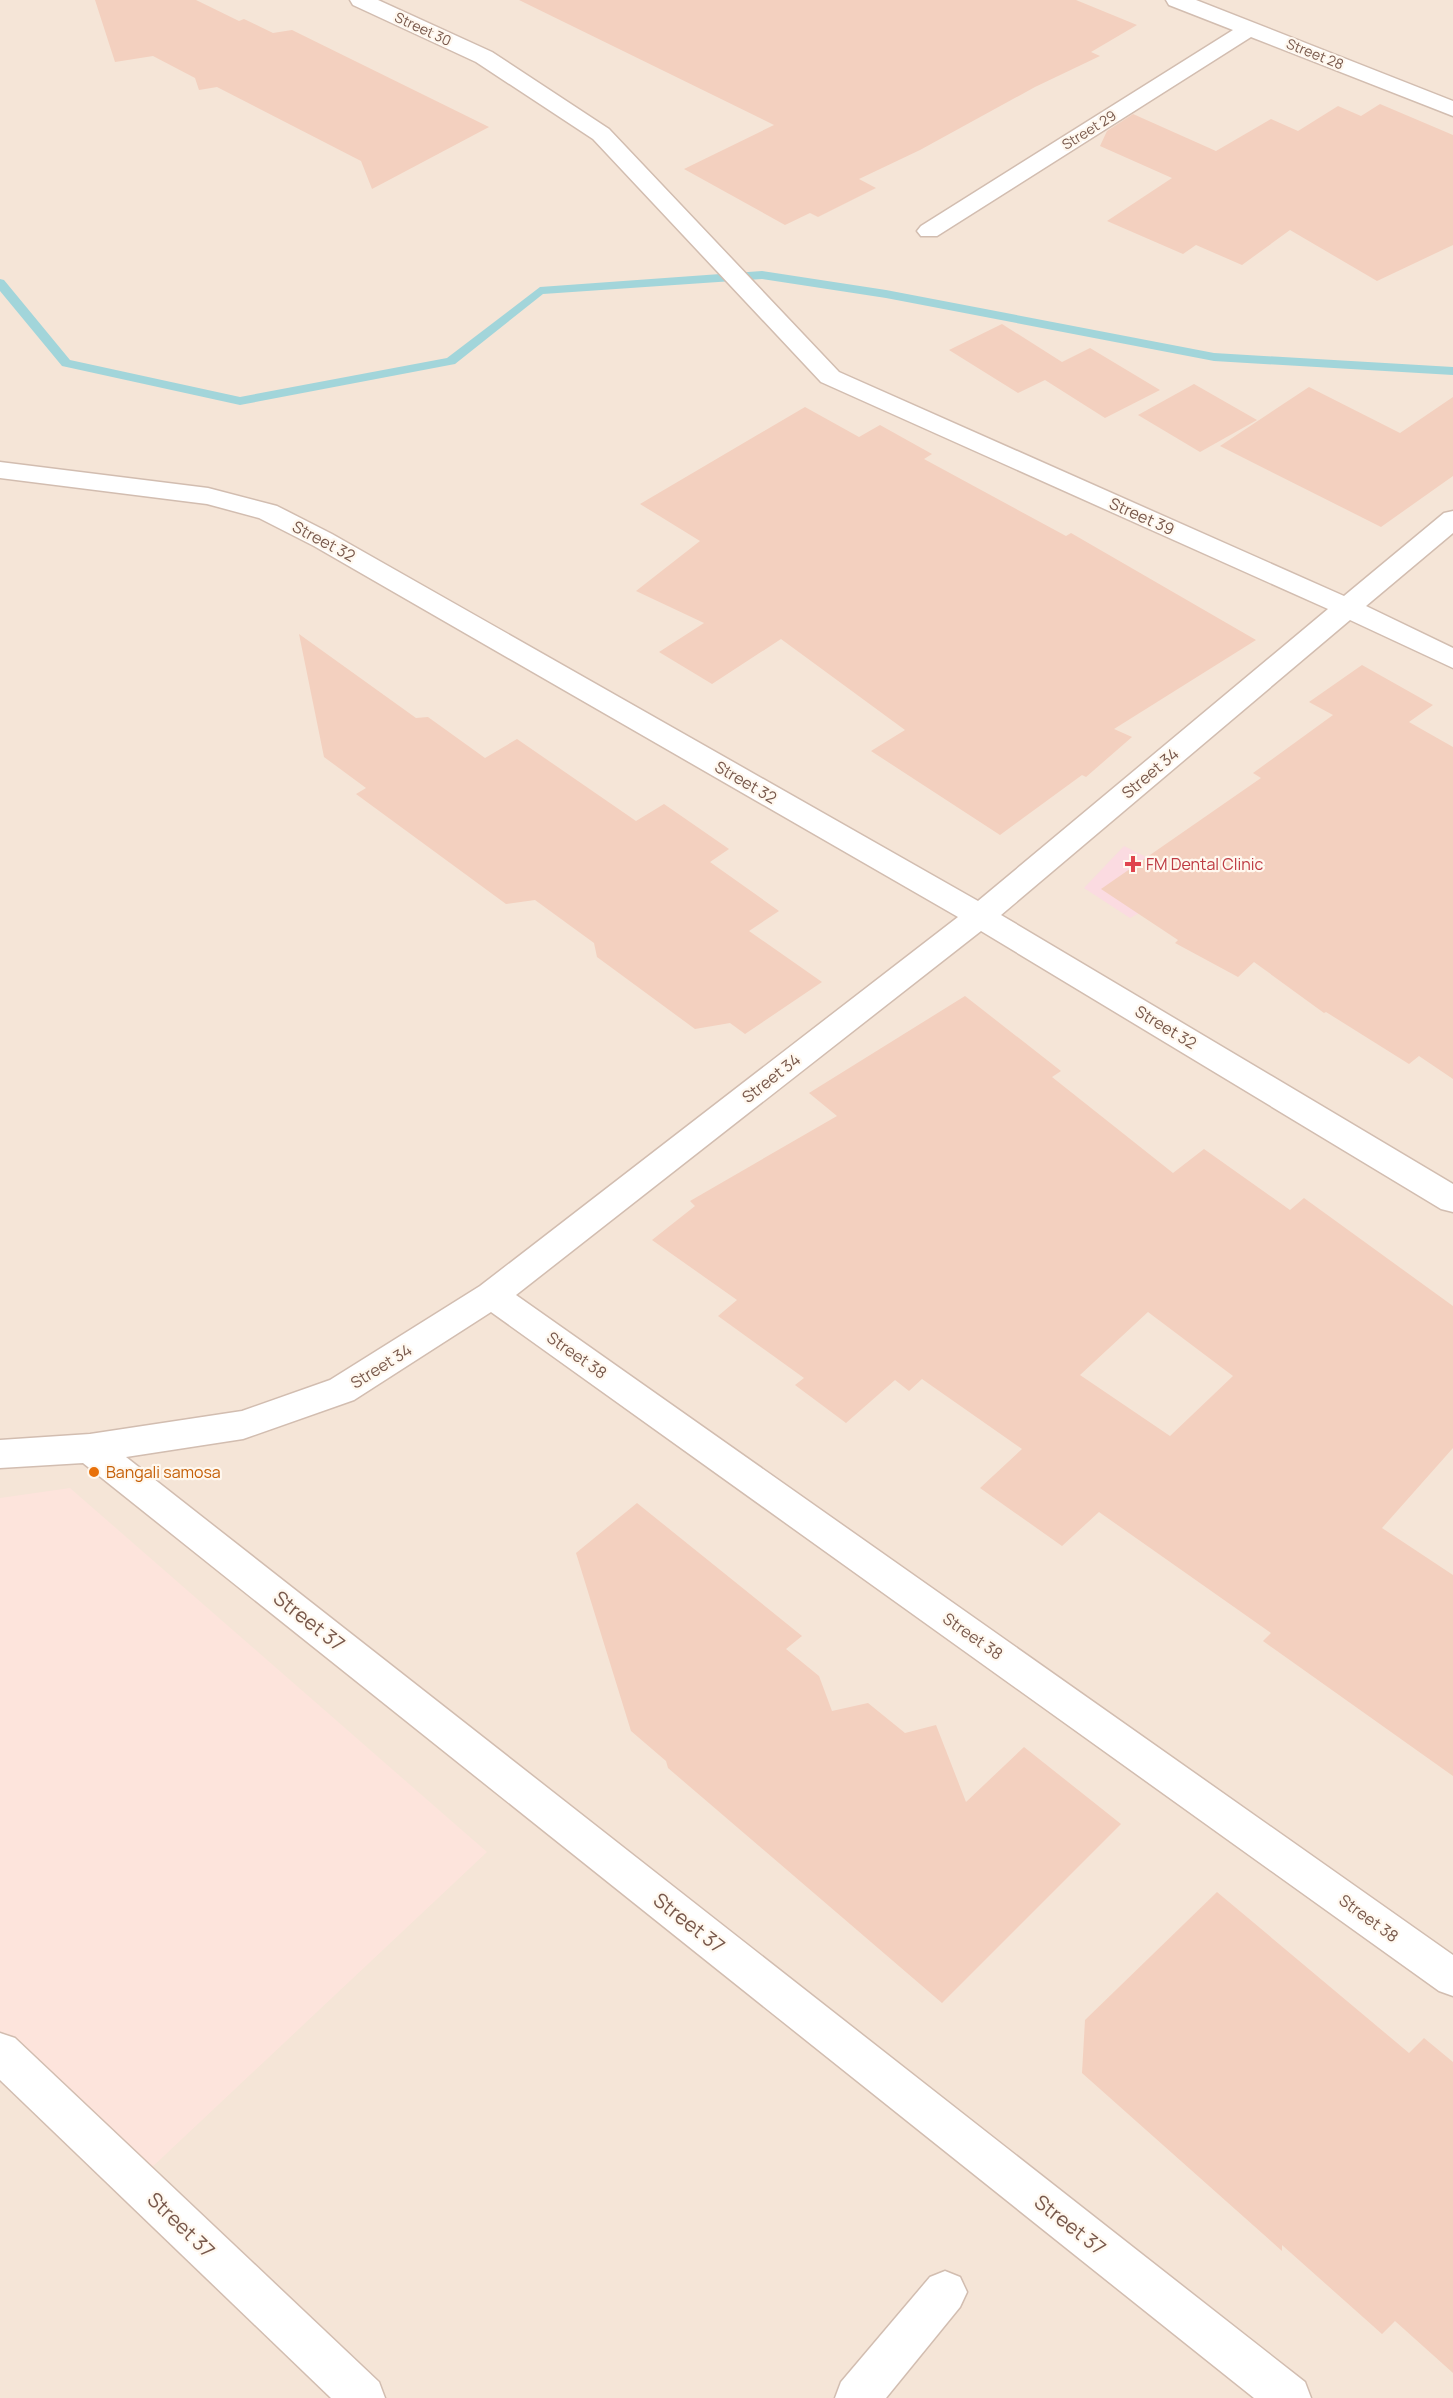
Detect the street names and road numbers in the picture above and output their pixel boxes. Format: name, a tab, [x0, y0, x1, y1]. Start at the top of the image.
street label: Street 30	[392, 7, 455, 50]
street label: Street 28	[1284, 33, 1347, 74]
street label: Street 29	[1058, 105, 1119, 154]
street label: Street 39	[1106, 492, 1178, 540]
street label: Street 32	[289, 515, 359, 567]
street label: Street 34	[1117, 743, 1183, 803]
street label: Street 32	[711, 755, 781, 809]
street label: Street 32	[1131, 1000, 1201, 1054]
street label: Street 34	[737, 1048, 805, 1108]
street label: Street 38	[543, 1326, 611, 1384]
street label: Street 34	[346, 1339, 416, 1393]
street label: Street 37	[268, 1584, 351, 1657]
street label: Street 38	[939, 1607, 1007, 1665]
street label: Street 37	[648, 1886, 731, 1959]
street label: Street 38	[1335, 1889, 1403, 1947]
street label: Street 37	[142, 2186, 221, 2263]
street label: Street 37	[1029, 2188, 1112, 2261]

